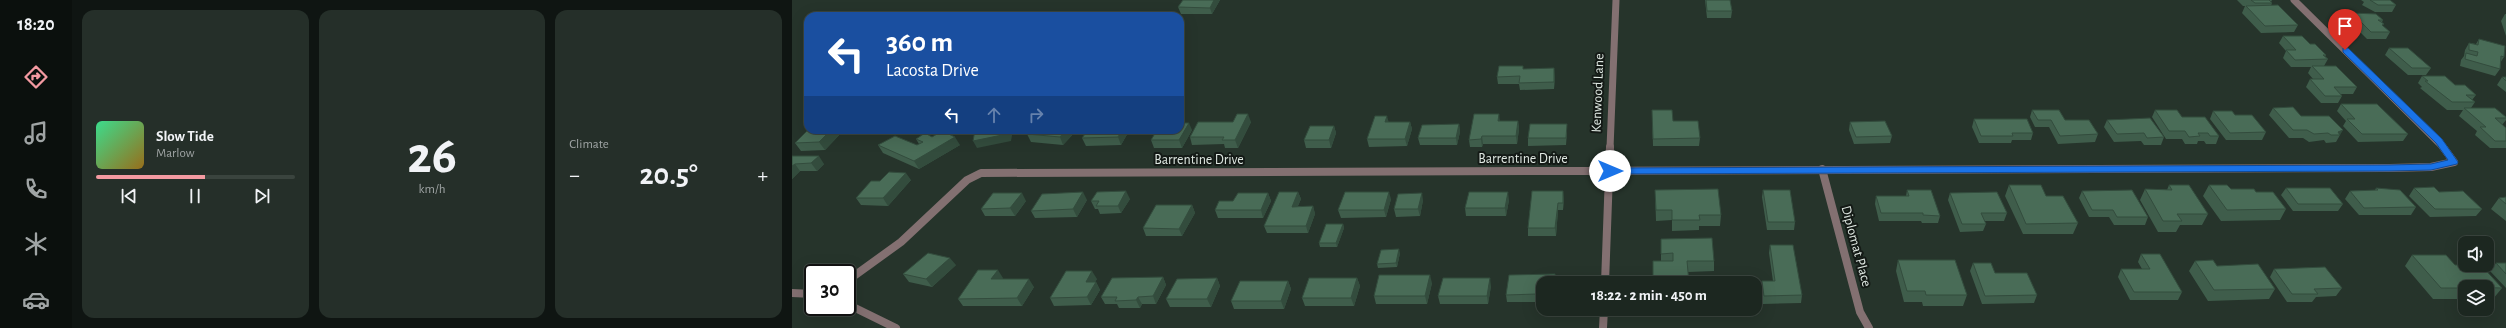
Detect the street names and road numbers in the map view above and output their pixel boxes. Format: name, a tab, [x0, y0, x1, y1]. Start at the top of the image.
street label: Kenwood Lane	[1590, 53, 1606, 133]
street label: Barrentine Drive	[1478, 152, 1568, 166]
street label: Barrentine Drive	[1154, 153, 1244, 167]
street label: Diplomat Place	[1839, 204, 1874, 288]

